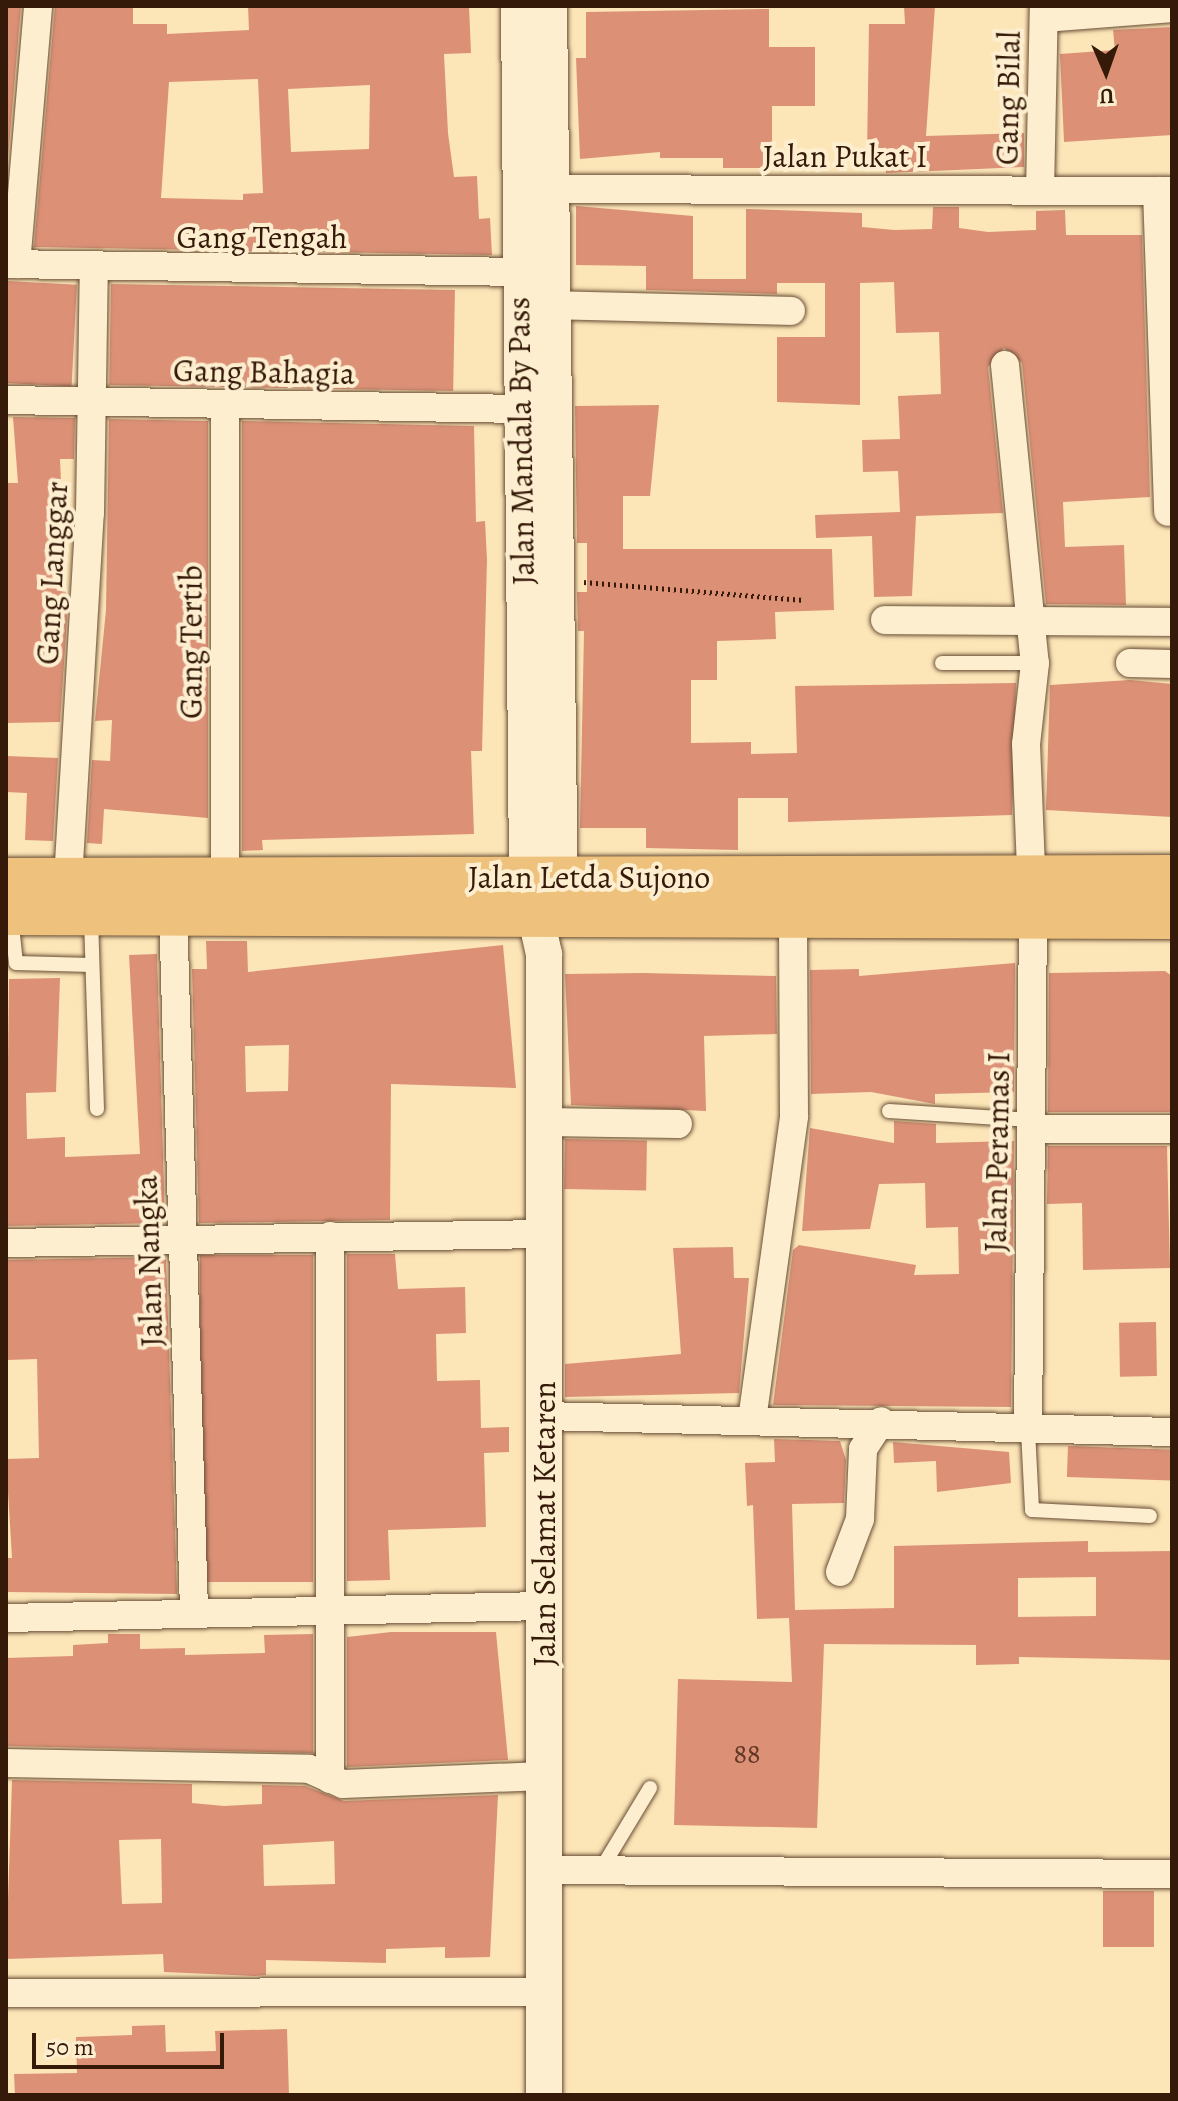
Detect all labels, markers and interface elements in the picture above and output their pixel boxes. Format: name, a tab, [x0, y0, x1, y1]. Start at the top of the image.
street label: Gang Bilal	[988, 31, 1028, 165]
north arrow	[1066, 32, 1146, 112]
text: U	[1099, 81, 1115, 111]
street label: Jalan Pukat I	[763, 137, 927, 175]
street label: Gang Tengah	[177, 218, 347, 256]
street label: Jalan Mandala By Pass	[499, 296, 543, 586]
street label: Gang Bahagia	[173, 351, 355, 393]
street label: Gang Langgar	[28, 480, 76, 666]
street label: Gang Tertib	[172, 565, 210, 719]
street label: Jalan Letda Sujono	[468, 858, 710, 896]
street label: Jalan Peramas I	[976, 1051, 1018, 1253]
street label: Jalan Nangka	[127, 1174, 171, 1348]
street label: Jalan Selamat Ketaren	[525, 1381, 563, 1667]
house number: 88	[733, 1737, 761, 1771]
scale bar	[36, 2017, 228, 2067]
text: 50 m	[46, 2031, 94, 2063]

